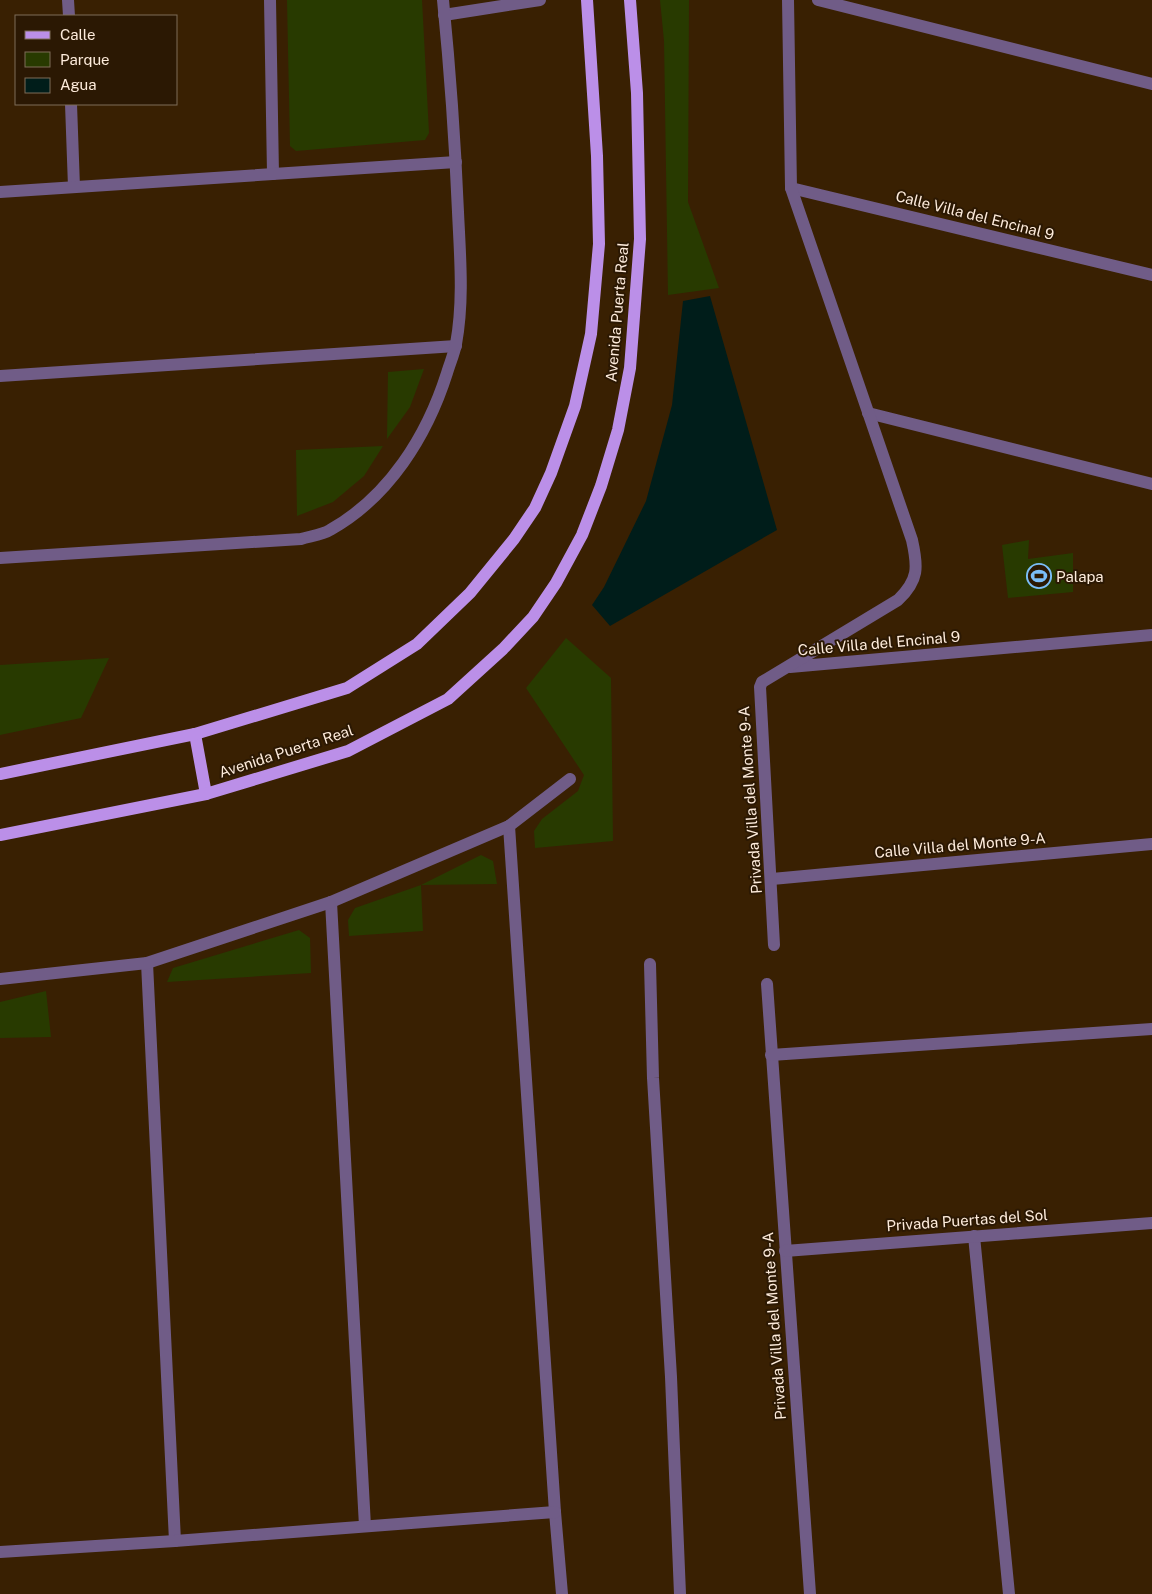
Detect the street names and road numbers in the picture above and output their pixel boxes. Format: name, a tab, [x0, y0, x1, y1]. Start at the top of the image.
street label: Calle Villa del Encinal 9	[894, 187, 1056, 243]
street label: Avenida Puerta Real	[602, 241, 632, 383]
street label: Calle Villa del Encinal 9	[797, 627, 961, 659]
street label: Privada Villa del Monte 9-A	[735, 705, 765, 895]
street label: Avenida Puerta Real	[217, 721, 355, 781]
street label: Calle Villa del Monte 9-A	[874, 829, 1047, 861]
street label: Privada Puertas del Sol	[886, 1206, 1048, 1234]
street label: Privada Villa del Monte 9-A	[759, 1231, 789, 1421]

